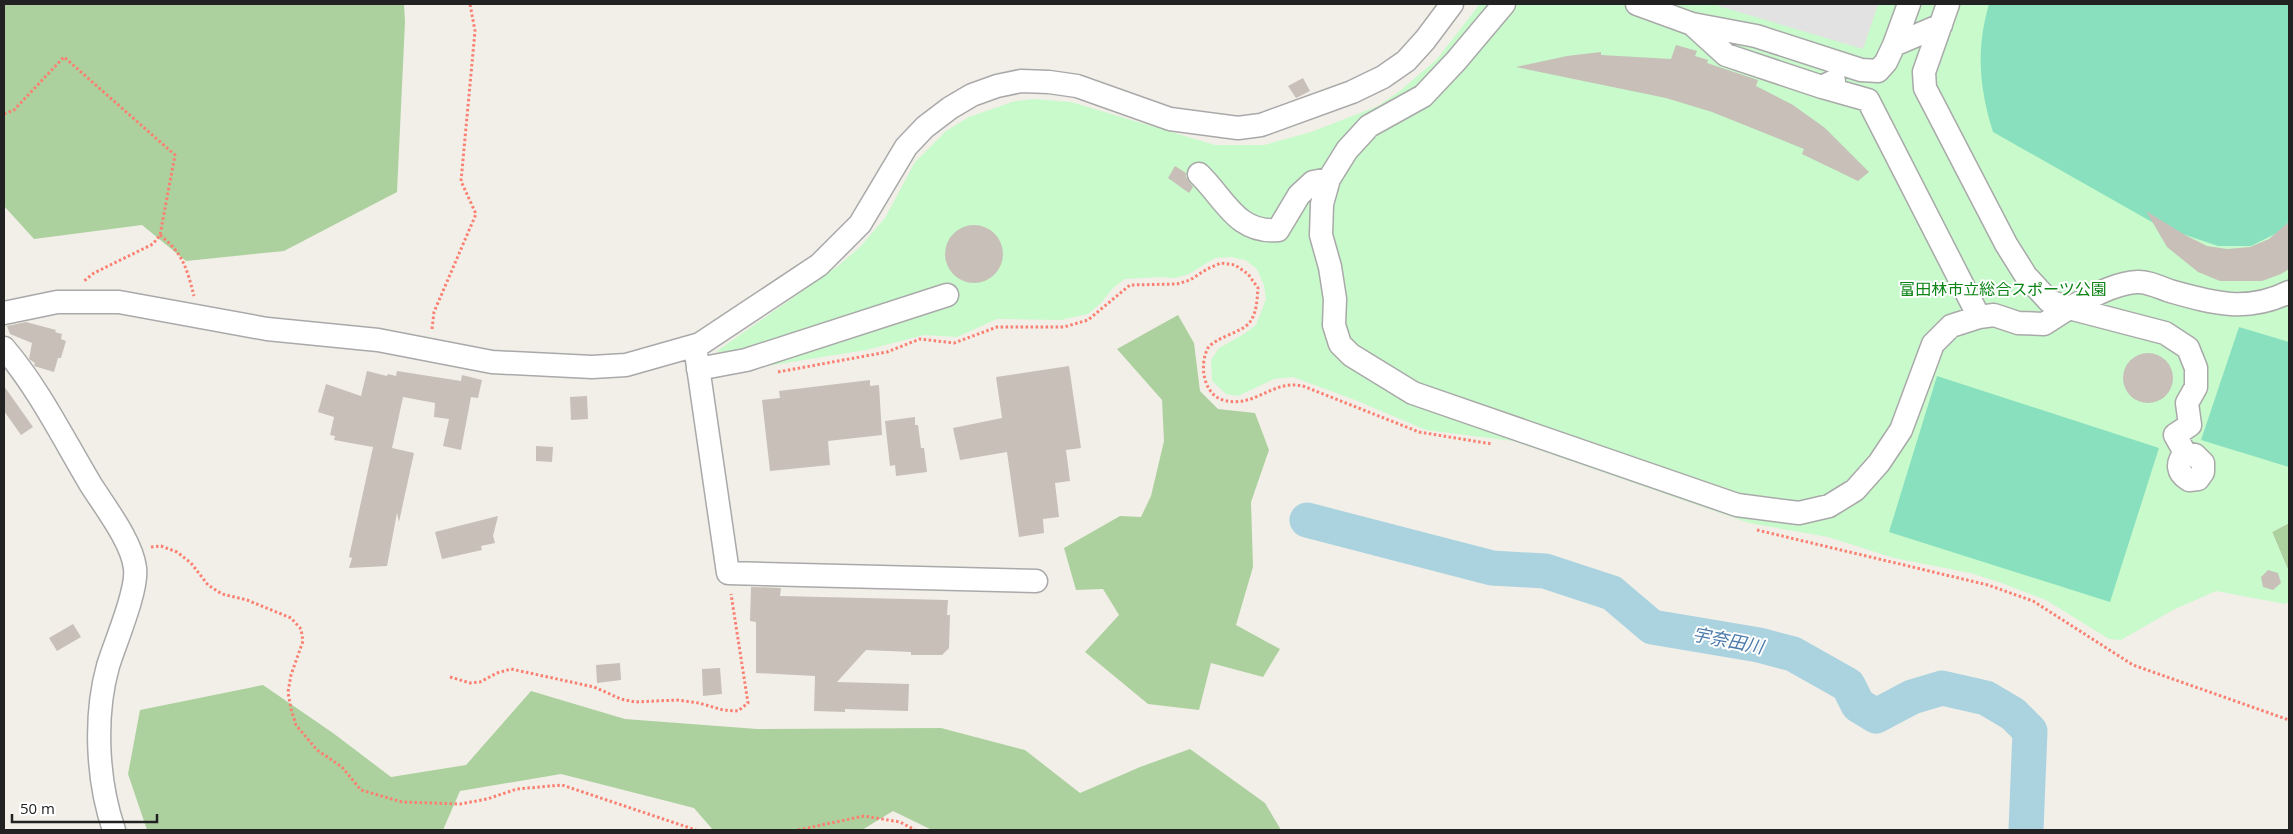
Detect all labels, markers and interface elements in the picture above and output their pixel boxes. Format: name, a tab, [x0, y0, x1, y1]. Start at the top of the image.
park label: 富田林市立総合スポーツ公園	[1899, 278, 2107, 300]
water label: 宇奈田川	[1690, 621, 1768, 659]
scale bar	[12, 792, 158, 824]
text: 50 m	[20, 798, 55, 818]

